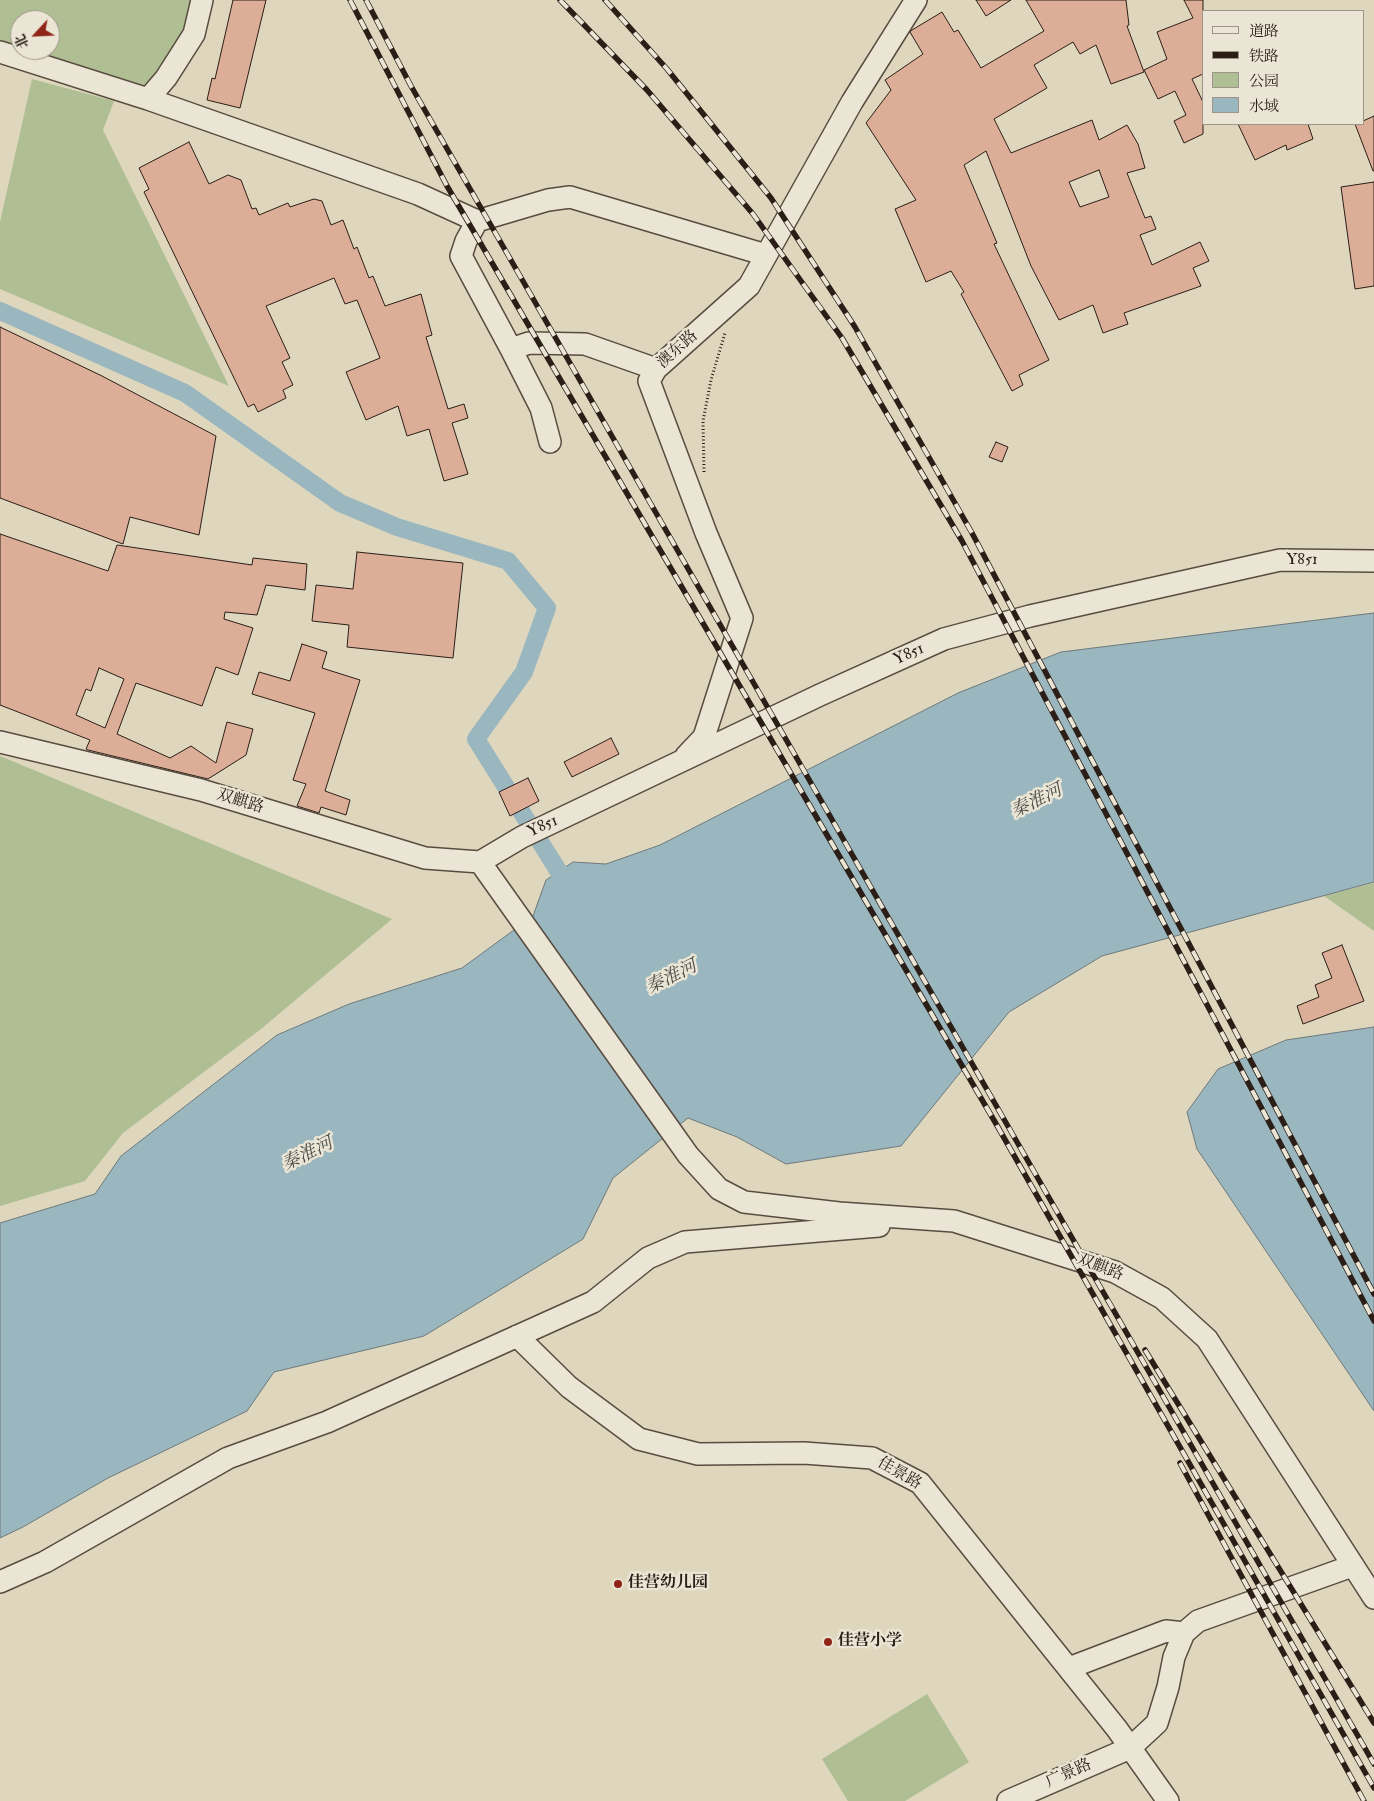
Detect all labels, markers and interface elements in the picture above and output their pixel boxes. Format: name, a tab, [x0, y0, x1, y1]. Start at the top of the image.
north arrow	[10, 10, 60, 60]
legend	[1202, 10, 1364, 125]
text: 道路	[1249, 22, 1279, 41]
text: 北	[11, 31, 33, 51]
text: 铁路	[1249, 47, 1279, 66]
text: 公园	[1249, 72, 1279, 91]
text: 水域	[1249, 97, 1279, 116]
street label: 澳东路	[654, 327, 702, 373]
street label: Y851	[1286, 551, 1318, 571]
street label: Y851	[891, 640, 927, 670]
water label: 秦淮河	[1008, 780, 1066, 824]
street label: 双麒路	[214, 786, 266, 818]
street label: Y851	[525, 812, 561, 842]
water label: 秦淮河	[643, 956, 701, 1000]
water label: 秦淮河	[279, 1133, 337, 1177]
street label: 双麒路	[1074, 1250, 1126, 1286]
street label: 佳景路	[873, 1454, 925, 1494]
place label: 佳营幼儿园	[628, 1574, 708, 1594]
marker: 佳营幼儿园	[612, 1578, 624, 1590]
place label: 佳营小学	[838, 1632, 902, 1652]
marker: 佳营小学	[822, 1636, 834, 1648]
street label: 广景路	[1043, 1755, 1095, 1793]

